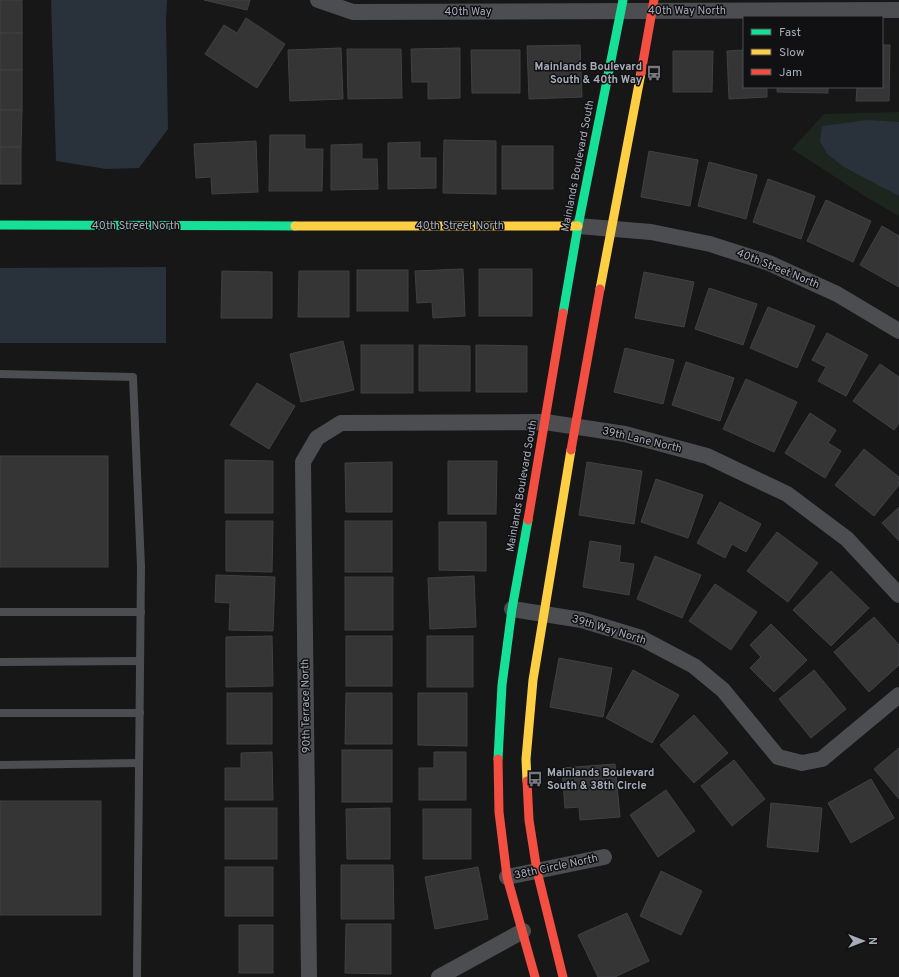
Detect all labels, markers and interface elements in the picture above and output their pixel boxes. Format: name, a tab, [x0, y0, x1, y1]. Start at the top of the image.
street label: 40th Way North	[648, 4, 726, 18]
street label: 40th Way	[445, 5, 492, 19]
legend	[743, 16, 883, 88]
text: Fast	[779, 25, 801, 41]
text: Slow	[779, 45, 805, 61]
place label: Mainlands Boulevard South & 40th Way	[535, 60, 642, 87]
bus stop icon: Mainlands Boulevard South & 40th Way	[645, 64, 663, 82]
text: Jam	[779, 65, 802, 81]
street label: Mainlands Boulevard South	[558, 99, 598, 233]
street label: 40th Street North	[92, 219, 180, 233]
street label: 40th Street North	[416, 219, 504, 233]
street label: 40th Street North	[735, 246, 821, 292]
street label: Mainlands Boulevard South	[504, 419, 540, 553]
street label: 39th Lane North	[601, 424, 683, 456]
street label: 39th Way North	[570, 612, 648, 648]
street label: 90th Terrace North	[298, 659, 314, 753]
place label: Mainlands Boulevard South & 38th Circle	[547, 766, 654, 793]
bus stop icon: Mainlands Boulevard South & 38th Circle	[526, 770, 544, 788]
street label: 38th Circle North	[513, 851, 599, 883]
north arrow	[843, 921, 883, 961]
text: N	[865, 937, 879, 945]

